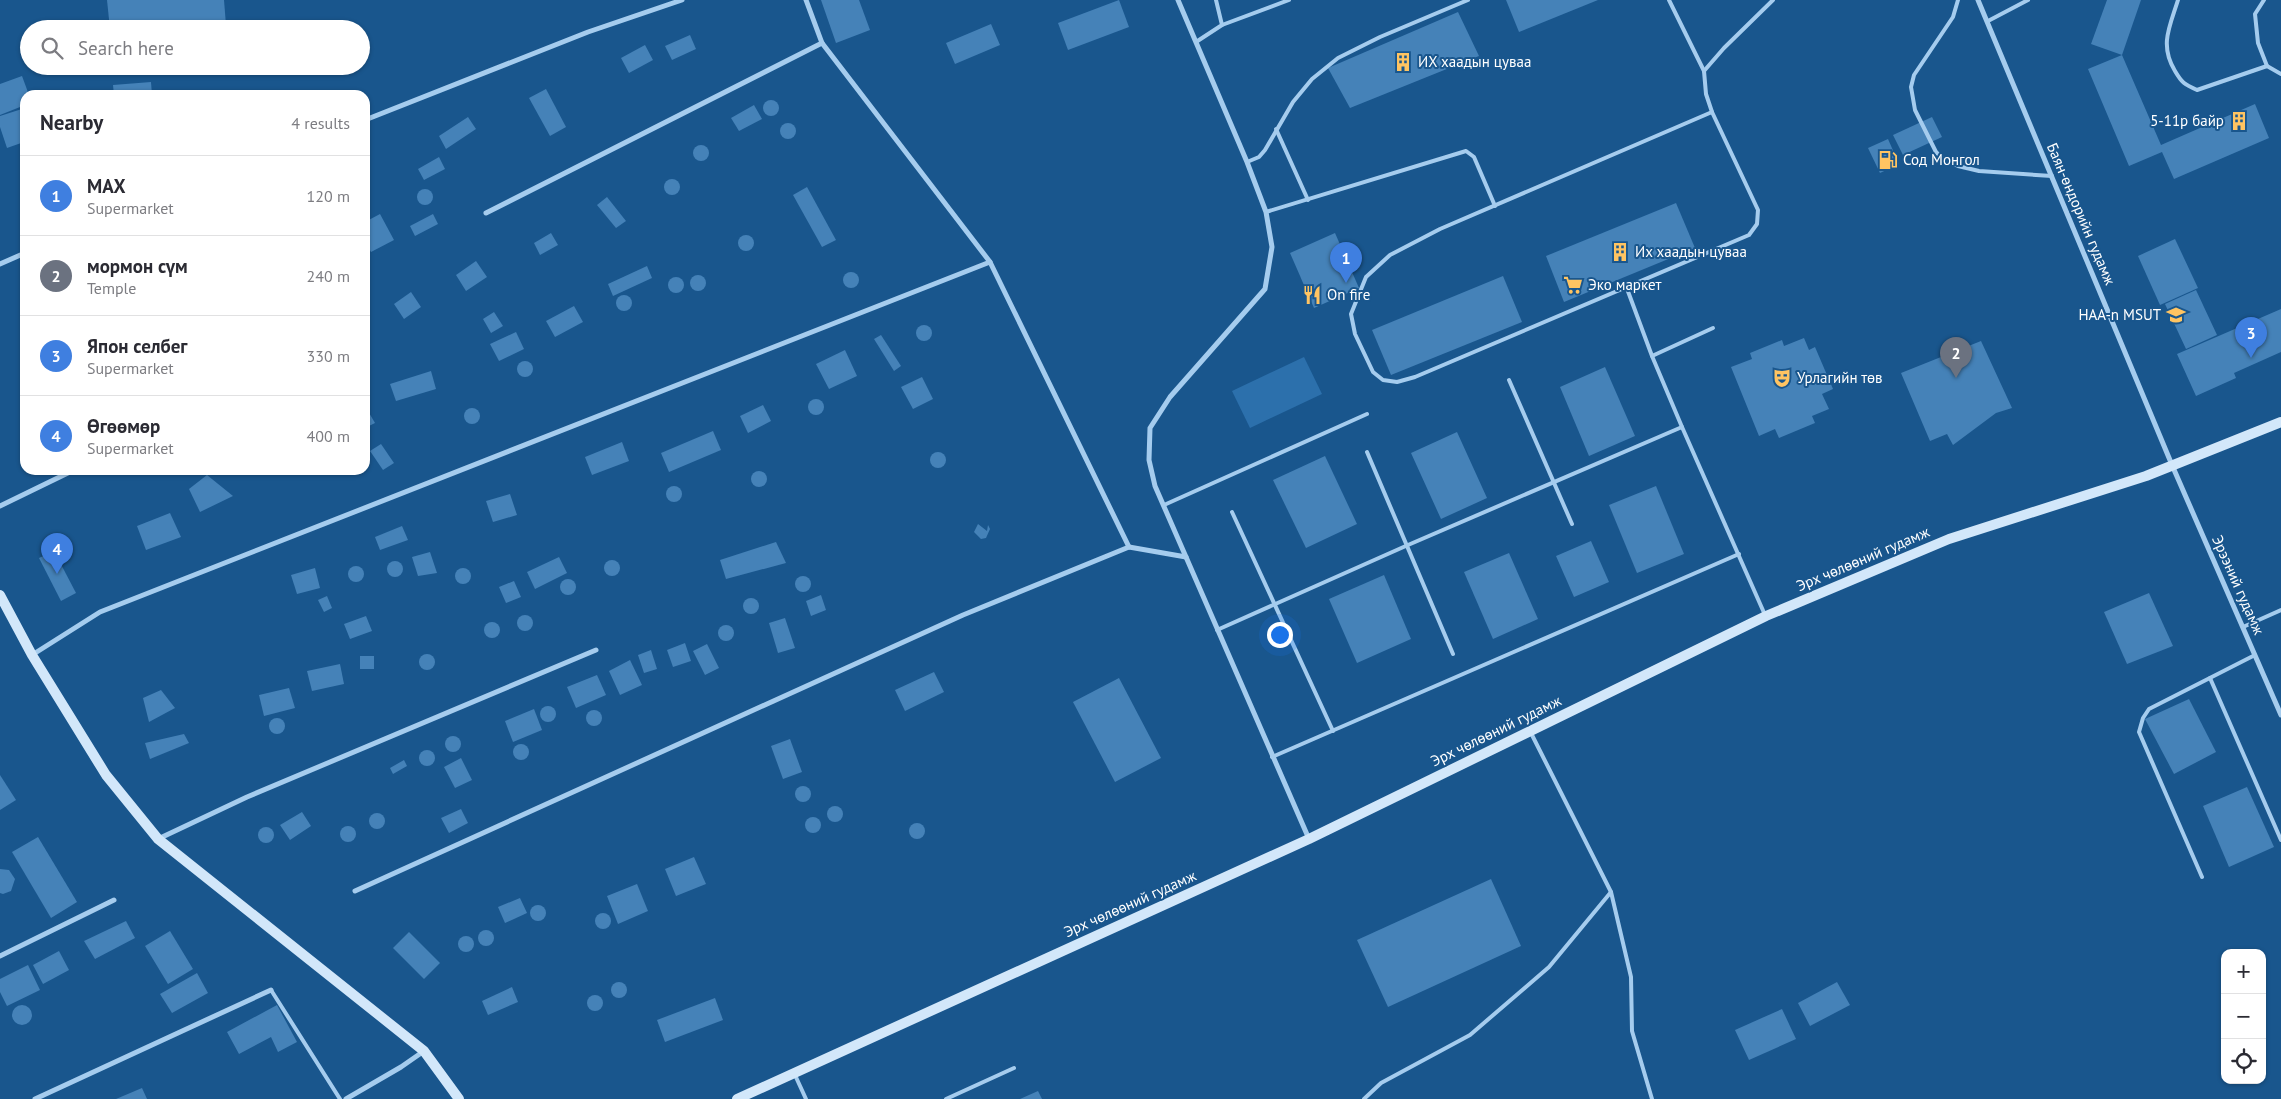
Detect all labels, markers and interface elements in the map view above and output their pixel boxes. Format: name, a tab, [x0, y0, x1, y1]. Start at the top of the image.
search box	[20, 20, 370, 75]
icon: search	[38, 34, 66, 62]
text: Search here	[78, 36, 174, 60]
building icon: ИХ хаадын цуваа	[1392, 51, 1414, 73]
place label: ИХ хаадын цуваа	[1418, 52, 1531, 71]
text: Nearby	[40, 109, 103, 136]
building icon: 5-11р байр	[2228, 110, 2250, 132]
place label: 5-11р байр	[2150, 111, 2224, 130]
text: 4 results	[291, 113, 350, 133]
street label: Баян-өндорийн гудамж	[2043, 140, 2120, 288]
fuel station icon: Сод Монгол	[1877, 149, 1899, 171]
place label: Сод Монгол	[1903, 150, 1980, 169]
text: МАХ	[87, 174, 126, 198]
text: 1	[51, 186, 61, 206]
text: 120 m	[307, 186, 350, 206]
text: Supermarket	[87, 198, 174, 218]
building icon: Их хаадын цуваа	[1609, 241, 1631, 263]
pin: 1	[1330, 242, 1362, 283]
place label: Их хаадын цуваа	[1635, 242, 1747, 261]
text: мормон сүм	[87, 254, 188, 278]
text: 2	[51, 266, 61, 286]
text: 240 m	[307, 266, 350, 286]
supermarket icon: Эко маркет	[1562, 274, 1584, 296]
place label: Эко маркет	[1588, 275, 1662, 294]
text: Temple	[87, 278, 136, 298]
restaurant icon: On fire	[1301, 284, 1323, 306]
place label: On fire	[1327, 285, 1370, 304]
school or university icon: HAA-n MSUT	[2165, 304, 2187, 326]
place label: HAA-n MSUT	[2078, 305, 2162, 324]
pin: 3	[2235, 317, 2267, 358]
text: Япон селбег	[87, 334, 187, 358]
pin: 2	[1940, 337, 1972, 378]
text: 3	[51, 346, 61, 366]
text: 330 m	[307, 346, 350, 366]
text: Supermarket	[87, 358, 174, 378]
theatre icon: Урлагийн төв	[1771, 367, 1793, 389]
place label: Урлагийн төв	[1797, 368, 1882, 387]
text: Өгөөмөр	[87, 414, 160, 438]
text: 4	[51, 426, 61, 446]
text: 400 m	[307, 426, 350, 446]
text: Supermarket	[87, 438, 174, 458]
street label: Эрх чөлөөний гудамж	[1793, 522, 1932, 595]
street label: Эрээний гудамж	[2208, 532, 2269, 637]
pin: 4	[41, 533, 73, 574]
your location	[1267, 622, 1293, 648]
street label: Эрх чөлөөний гудамж	[1428, 691, 1564, 770]
street label: Эрх чөлөөний гудамж	[1061, 866, 1199, 941]
map controls	[2221, 949, 2266, 1084]
button: +	[2221, 949, 2266, 994]
button: −	[2221, 994, 2266, 1039]
button: locate	[2221, 1039, 2266, 1084]

